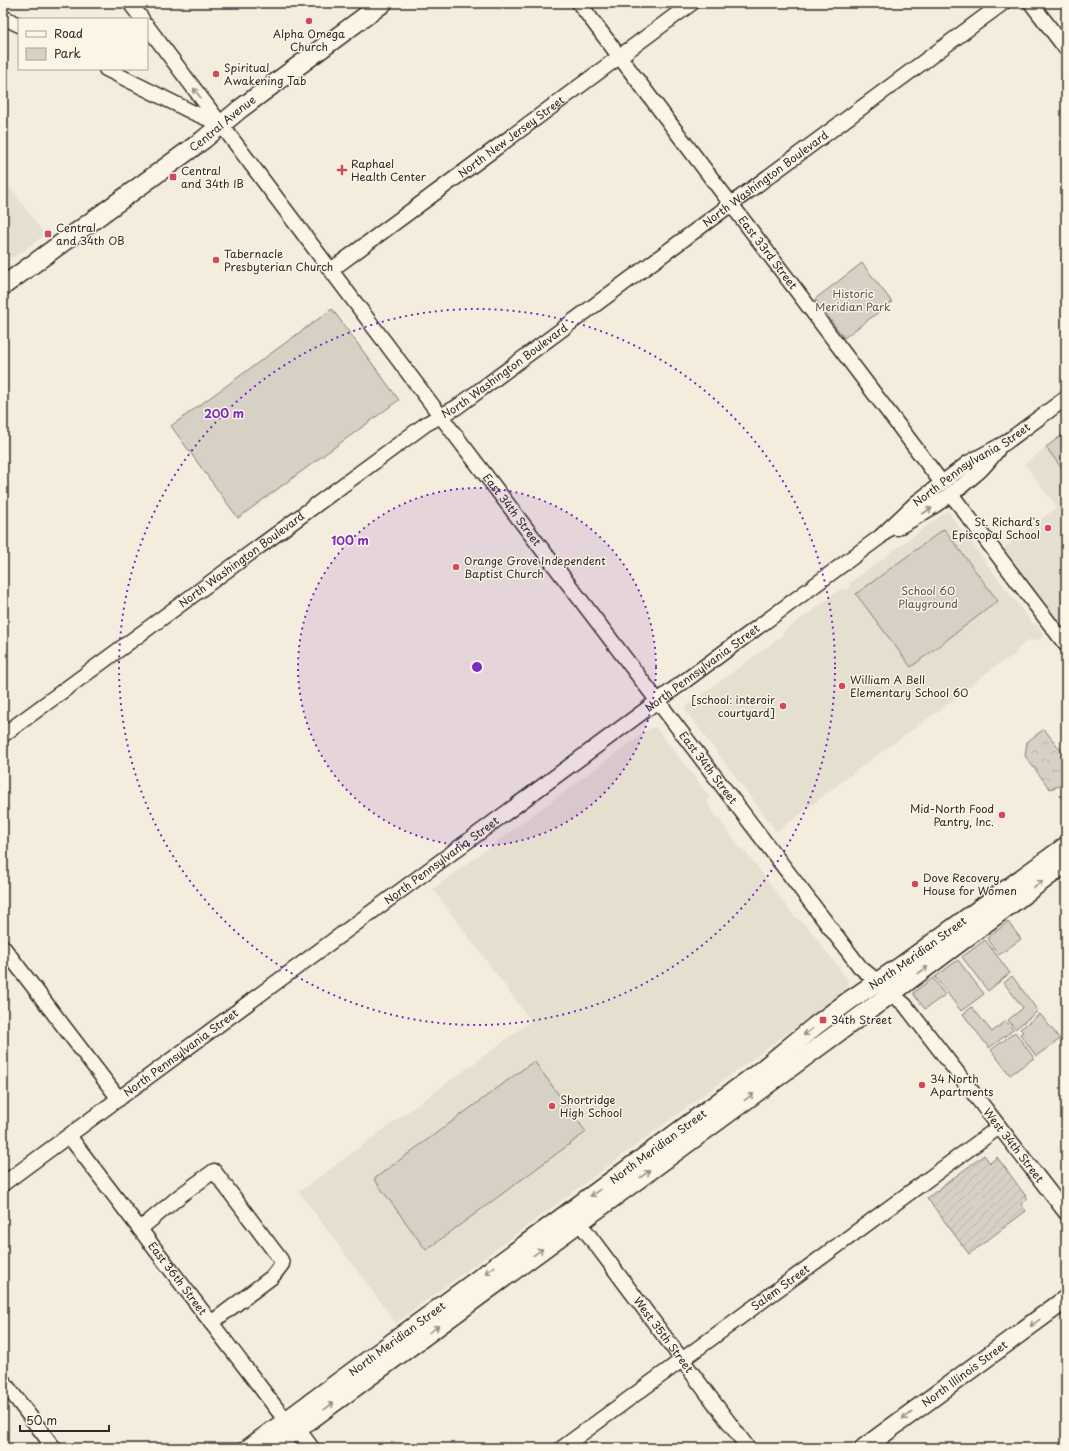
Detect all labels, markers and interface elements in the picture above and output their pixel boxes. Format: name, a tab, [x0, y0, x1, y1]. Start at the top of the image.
marker: Alpha Omega Church	[304, 16, 314, 26]
legend	[18, 18, 148, 70]
text: Road	[54, 24, 83, 42]
place label: Alpha Omega Church	[273, 25, 345, 55]
text: Park	[54, 44, 81, 62]
place label: Spiritual Awakening Tab	[224, 59, 306, 89]
marker: Spiritual Awakening Tab	[211, 69, 221, 79]
one-way arrow	[193, 88, 202, 99]
street label: Central Avenue	[185, 91, 259, 156]
street label: North New Jersey Street	[454, 91, 567, 181]
street label: North Washington Boulevard	[699, 126, 832, 231]
place label: Raphael Health Center	[351, 155, 427, 185]
place label: Central and 34th IB	[181, 162, 244, 192]
marker: Raphael Health Center	[336, 164, 348, 176]
marker: Central and 34th IB	[168, 172, 178, 182]
street label: East 33rd Street	[735, 212, 802, 293]
place label: Central and 34th OB	[56, 219, 125, 249]
marker: Central and 34th OB	[43, 229, 53, 239]
place label: Tabernacle Presbyterian Church	[224, 245, 333, 275]
marker: Tabernacle Presbyterian Church	[211, 255, 221, 265]
park label: Historic Meridian Park	[815, 285, 891, 315]
street label: North Washington Boulevard	[438, 319, 571, 422]
text: 200 m	[204, 404, 244, 422]
street label: North Pennsylvania Street	[909, 418, 1034, 510]
street label: East 34th Street	[479, 470, 546, 550]
street label: North Washington Boulevard	[175, 507, 308, 611]
one-way arrow	[921, 507, 932, 515]
place label: St. Richard's Episcopal School	[952, 513, 1040, 543]
marker: St. Richard's Episcopal School	[1043, 523, 1053, 533]
text: 100 m	[331, 531, 369, 549]
place label: Orange Grove Independent Baptist Church	[464, 552, 606, 582]
marker: Orange Grove Independent Baptist Church	[451, 562, 461, 572]
park label: School 60 Playground	[898, 582, 958, 612]
street label: North Pennsylvania Street	[641, 619, 763, 716]
centre of rings	[470, 660, 484, 674]
place label: William A Bell Elementary School 60	[850, 671, 968, 701]
marker: William A Bell Elementary School 60	[837, 681, 847, 691]
place label: [school: interoir courtyard]	[691, 691, 775, 721]
marker: [school: interoir courtyard]	[778, 701, 788, 711]
street label: East 34th Street	[675, 727, 742, 808]
place label: Mid-North Food Pantry, Inc.	[910, 800, 994, 830]
marker: Mid-North Food Pantry, Inc.	[997, 810, 1007, 820]
street label: North Pennsylvania Street	[380, 812, 503, 908]
place label: Dove Recovery House for Women	[923, 869, 1017, 899]
marker: Dove Recovery House for Women	[910, 879, 920, 889]
one-way arrow	[1032, 880, 1043, 888]
street label: North Meridian Street	[865, 912, 970, 993]
one-way arrow	[917, 966, 928, 974]
street label: North Pennsylvania Street	[120, 1004, 242, 1100]
place label: 34th Street	[831, 1011, 893, 1028]
marker: 34th Street	[818, 1015, 828, 1025]
one-way arrow	[802, 1027, 813, 1036]
place label: 34 North Apartments	[930, 1070, 994, 1100]
marker: 34 North Apartments	[917, 1080, 927, 1090]
place label: Shortridge High School	[560, 1091, 622, 1121]
one-way arrow	[744, 1093, 755, 1101]
marker: Shortridge High School	[547, 1101, 557, 1111]
street label: West 34th Street	[980, 1104, 1049, 1186]
street label: North Meridian Street	[606, 1105, 710, 1188]
one-way arrow	[639, 1170, 650, 1178]
one-way arrow	[590, 1189, 601, 1197]
street label: East 36th Street	[144, 1238, 212, 1319]
one-way arrow	[533, 1248, 544, 1256]
street label: Salem Street	[747, 1260, 813, 1314]
one-way arrow	[485, 1266, 496, 1275]
street label: West 35th Street	[630, 1293, 698, 1377]
street label: North Meridian Street	[345, 1297, 449, 1380]
one-way arrow	[1029, 1318, 1040, 1327]
one-way arrow	[428, 1325, 439, 1333]
street label: North Illinois Street	[918, 1336, 1011, 1411]
one-way arrow	[323, 1402, 334, 1410]
scale bar	[20, 1407, 109, 1433]
text: 50 m	[26, 1411, 57, 1429]
one-way arrow	[902, 1412, 913, 1420]

